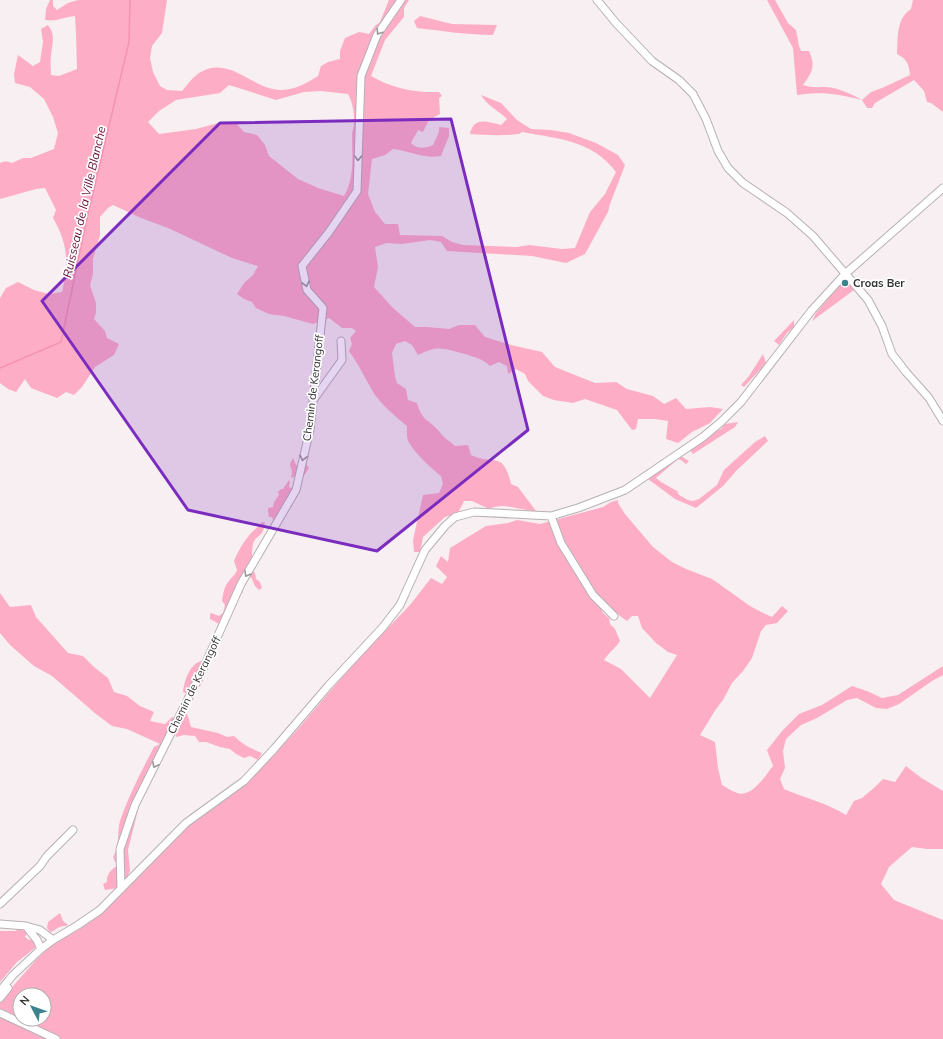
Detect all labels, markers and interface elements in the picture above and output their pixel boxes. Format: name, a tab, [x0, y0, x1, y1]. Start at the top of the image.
one-way arrow	[376, 28, 384, 35]
water label: Ruisseau de la Ville Blanche	[59, 124, 109, 279]
one-way arrow	[354, 155, 362, 161]
place label: Croas Ber	[853, 276, 905, 290]
marker: Croas Ber	[840, 278, 850, 288]
one-way arrow	[301, 280, 310, 287]
street label: Chemin de Kerangoff	[300, 334, 326, 442]
one-way arrow	[300, 454, 308, 461]
one-way arrow	[244, 569, 251, 577]
street label: Chemin de Kerangoff	[164, 634, 224, 736]
one-way arrow	[152, 761, 160, 768]
north arrow	[12, 987, 52, 1027]
text: N	[16, 993, 32, 1008]

